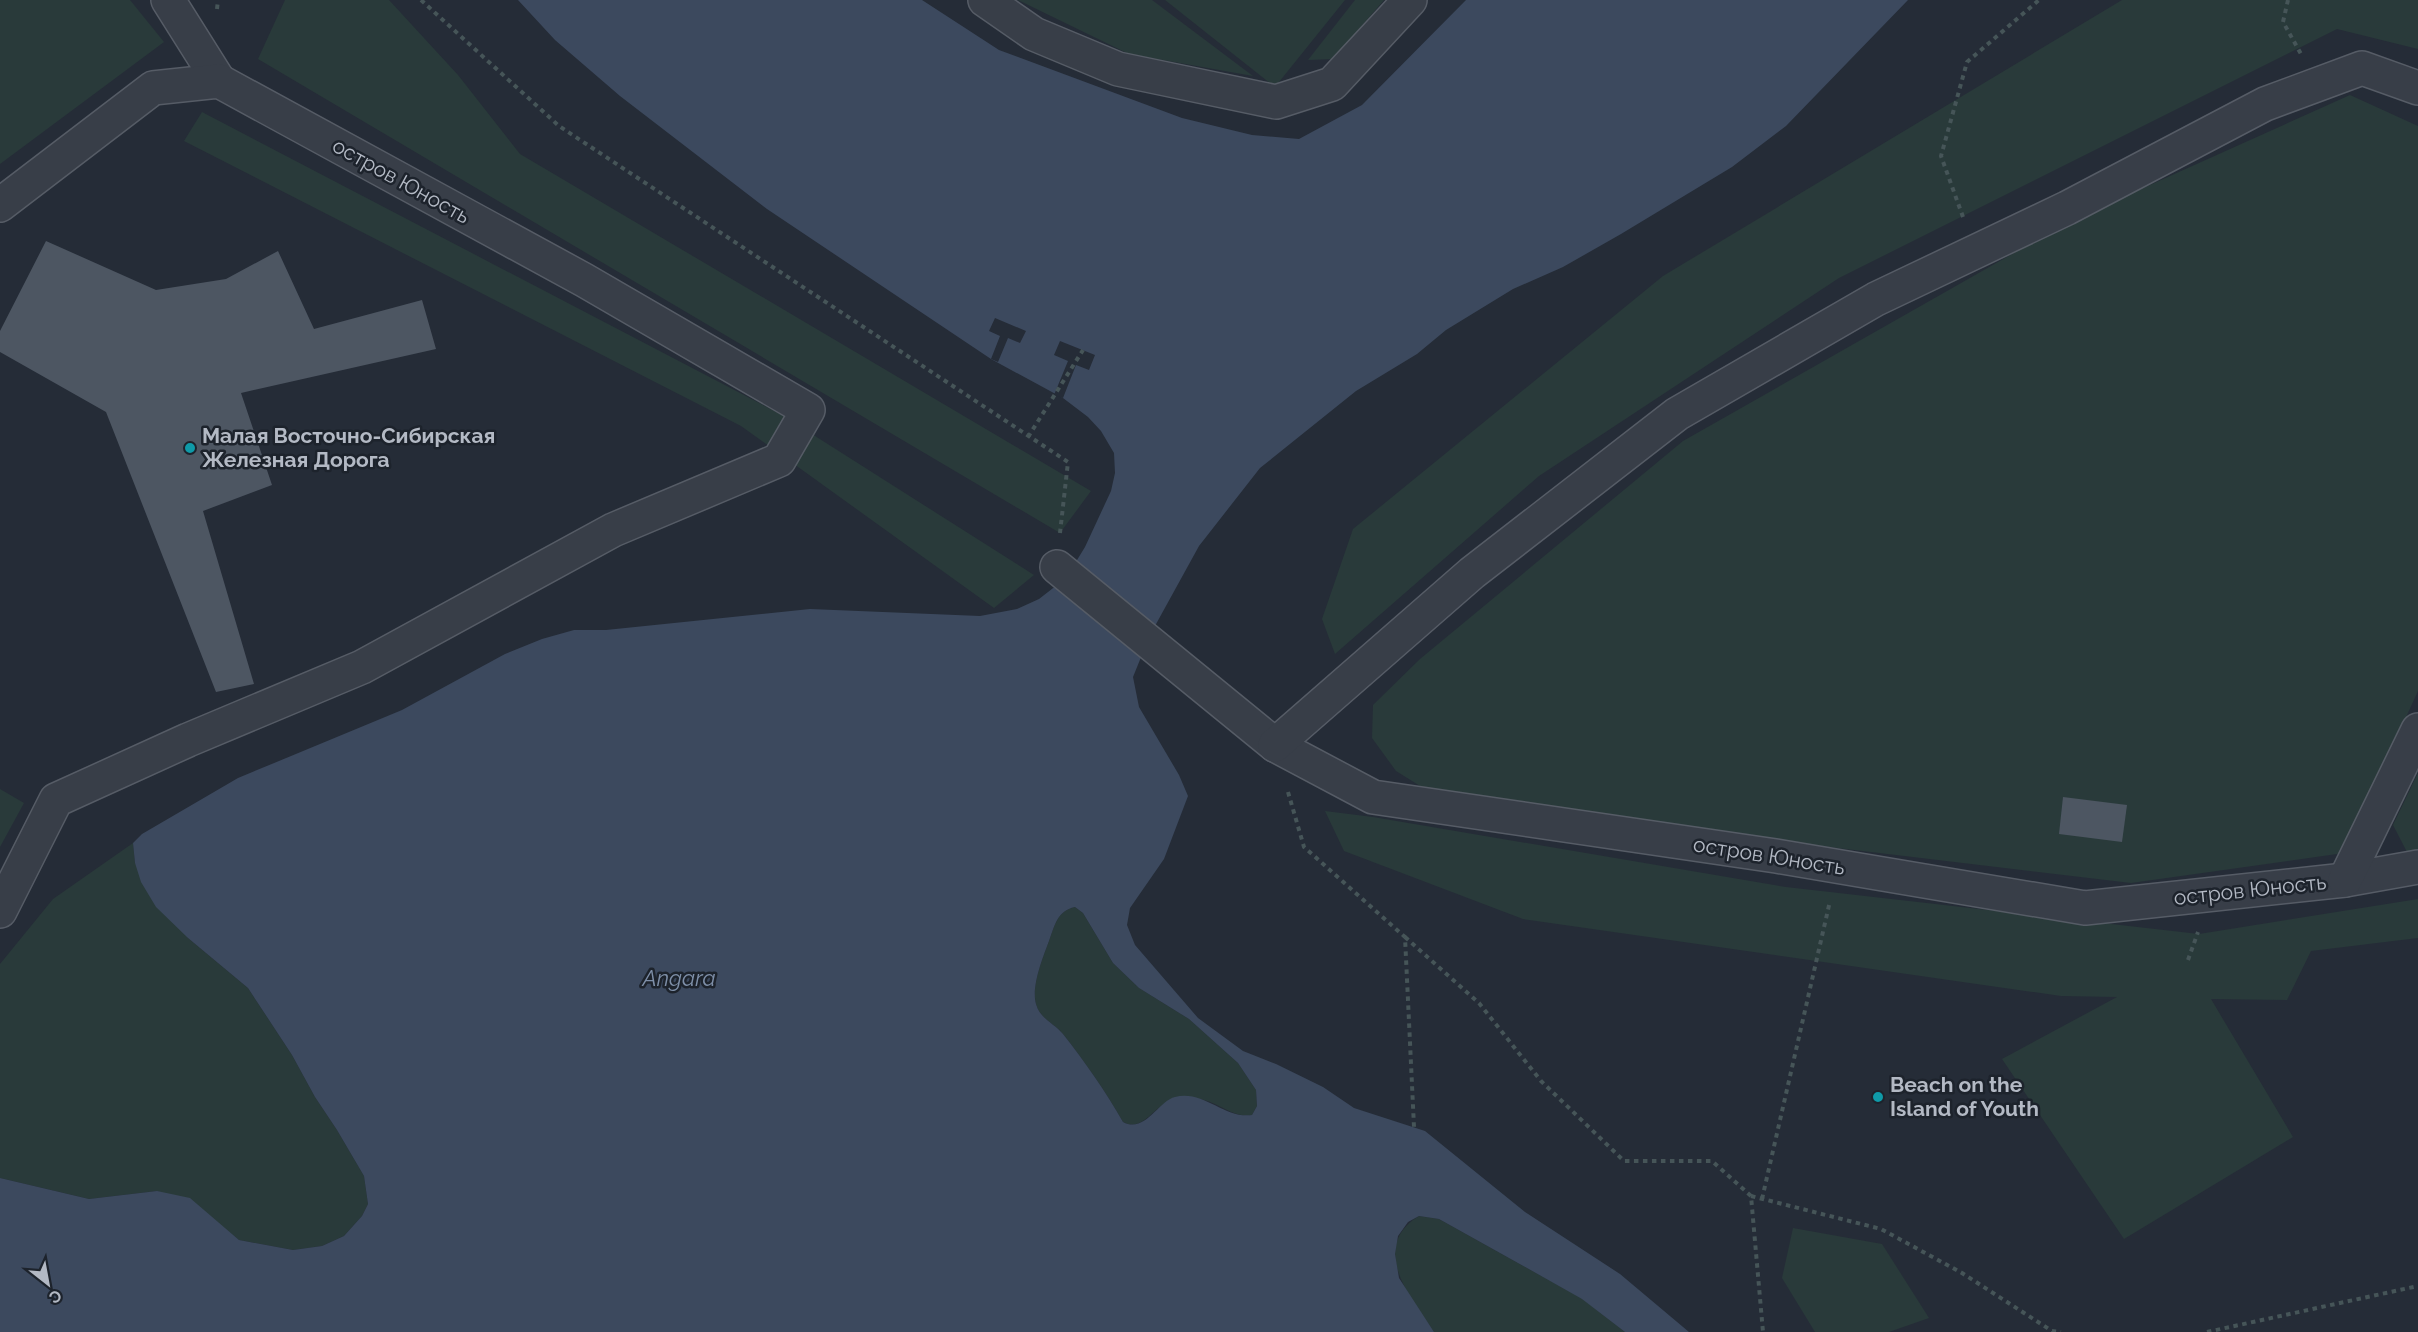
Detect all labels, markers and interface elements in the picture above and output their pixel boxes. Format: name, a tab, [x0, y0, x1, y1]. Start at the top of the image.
street label: остров Юность	[328, 133, 474, 229]
place label: Малая Восточно-Сибирская Железная Дорога	[202, 423, 495, 472]
marker: Малая Восточно-Сибирская Железная Дорога	[183, 441, 197, 455]
street label: остров Юность	[1692, 831, 1847, 880]
street label: остров Юность	[2172, 869, 2327, 910]
water label: Angara	[641, 965, 716, 991]
place label: Beach on the Island of Youth	[1890, 1072, 2039, 1121]
marker: Beach on the Island of Youth	[1871, 1090, 1885, 1104]
north arrow	[18, 1254, 78, 1314]
text: С	[46, 1285, 65, 1307]

